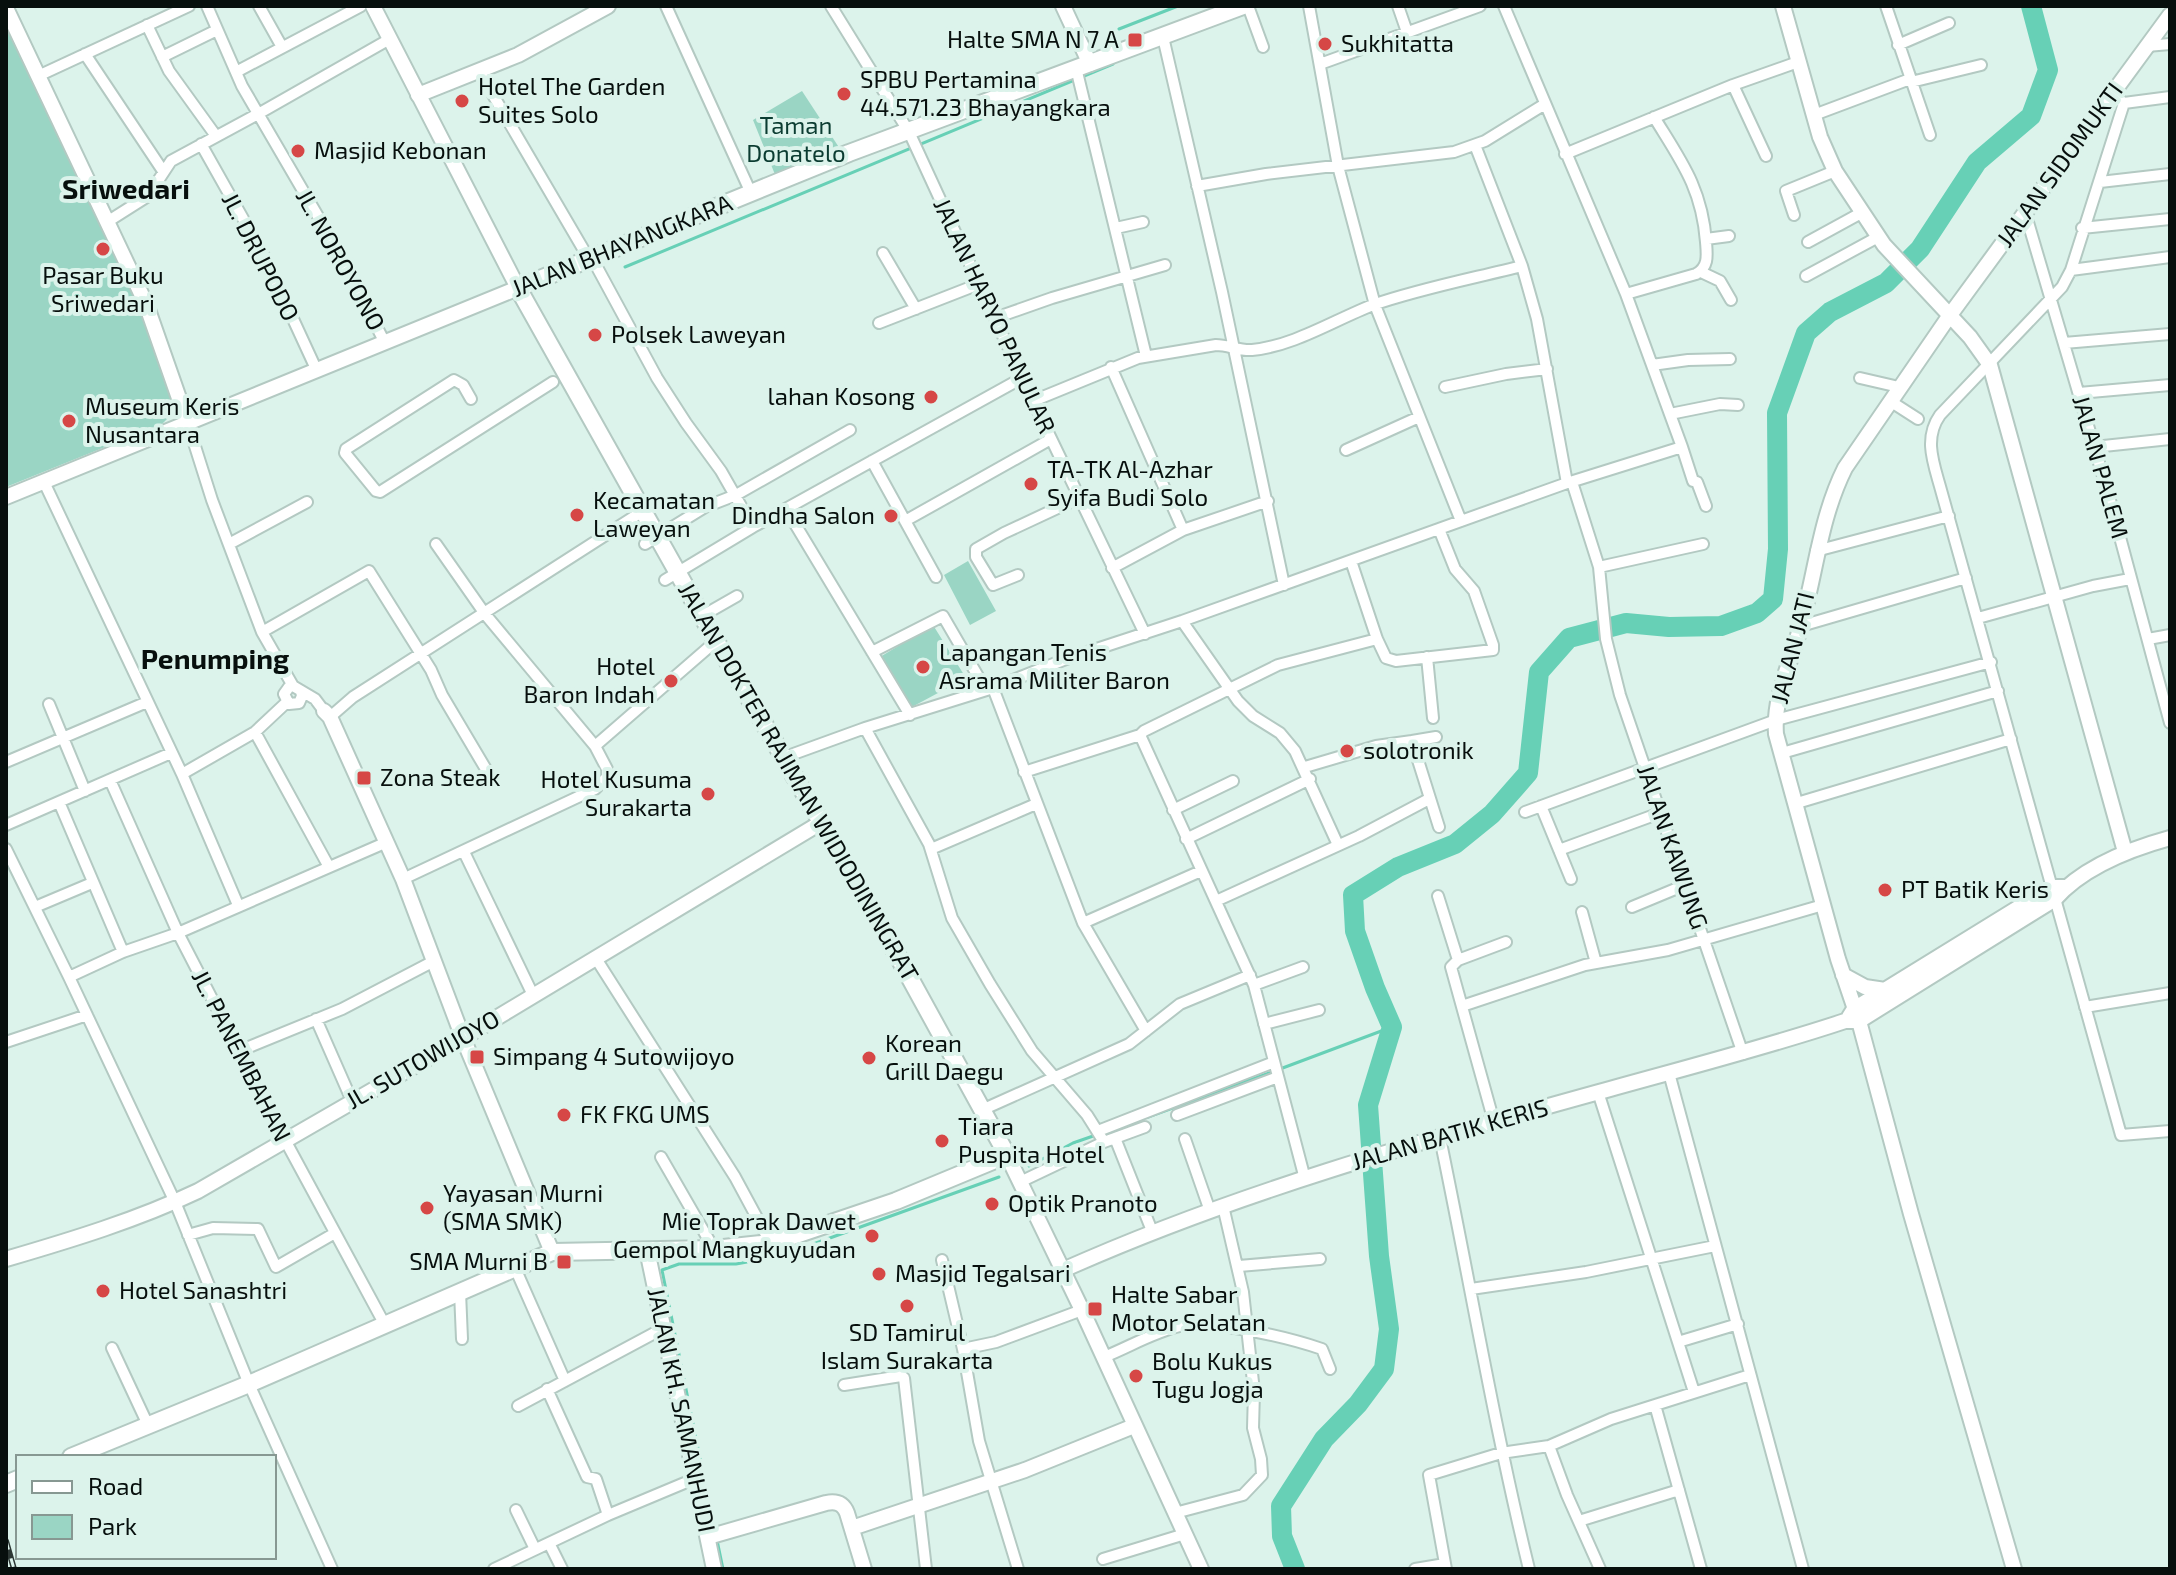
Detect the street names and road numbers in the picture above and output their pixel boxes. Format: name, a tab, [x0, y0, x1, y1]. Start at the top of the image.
street label: JALAN SIDOMUKTI	[1990, 76, 2128, 252]
street label: JL. NOROYONO	[291, 184, 392, 335]
street label: JL. DRUPODO	[217, 187, 306, 325]
street label: JALAN BHAYANGKARA	[507, 187, 736, 302]
street label: JALAN HARYO PANULAR	[928, 193, 1063, 438]
street label: JALAN PALEM	[2067, 392, 2136, 542]
street label: JALAN DOKTER RAJIMAN WIDIODININGRAT	[673, 577, 926, 986]
street label: JALAN JATI	[1764, 589, 1819, 706]
street label: JALAN KAWUNG	[1632, 761, 1715, 933]
street label: JL. PANEMBAHAN	[187, 965, 298, 1146]
street label: JL. SUTOWIJOYO	[340, 1003, 504, 1114]
street label: JALAN BATIK KERIS	[1348, 1092, 1551, 1175]
street label: JALAN KH. SAMANHUDI	[642, 1285, 723, 1535]

